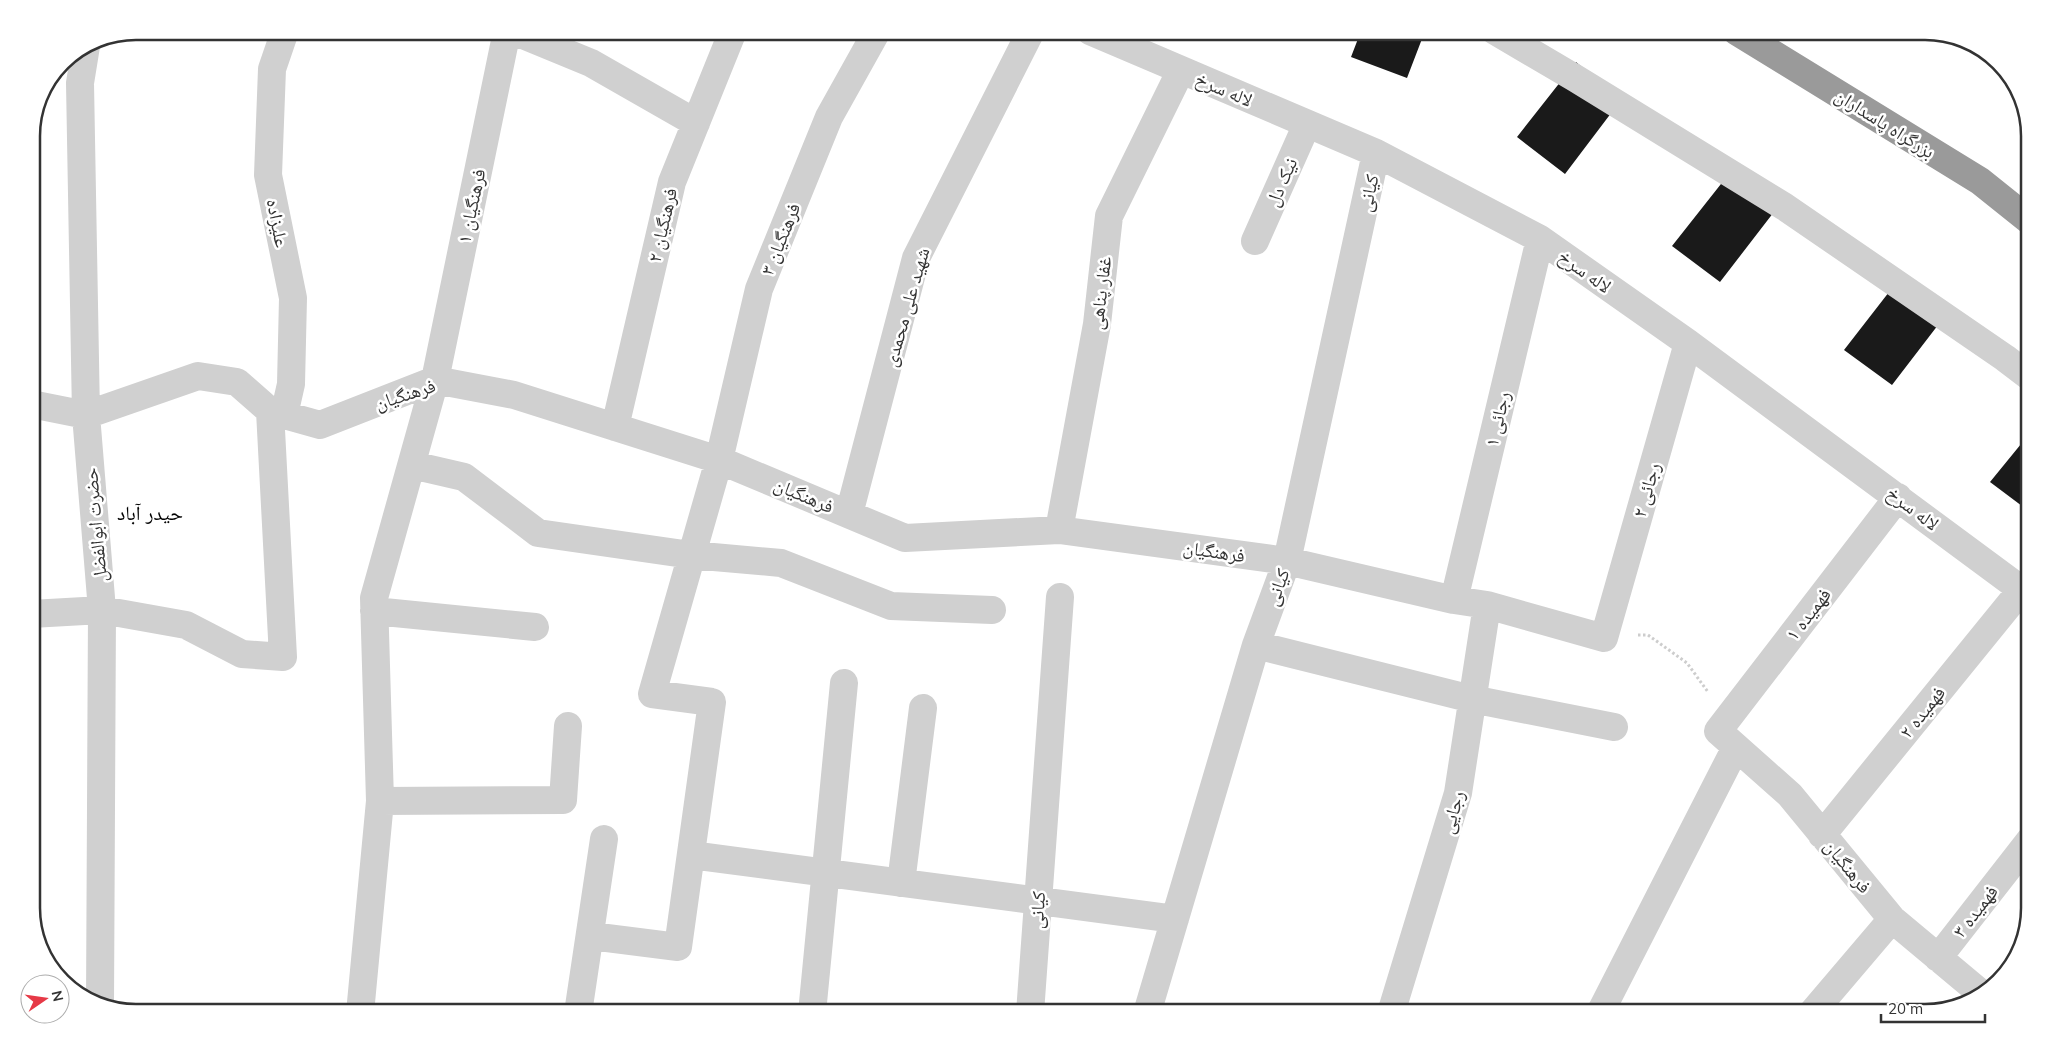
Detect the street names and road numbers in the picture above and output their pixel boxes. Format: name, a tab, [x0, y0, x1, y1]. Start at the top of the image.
street label: لاله سرخ	[1192, 66, 1256, 112]
street label: بزرگراه پاسداران	[1830, 83, 1939, 163]
street label: نیک دل	[1260, 154, 1302, 210]
street label: فرهنگیان ۱	[451, 166, 491, 246]
street label: کیانی	[1352, 172, 1384, 214]
street label: فرهنگیان ۲	[642, 185, 682, 265]
street label: علیزاده	[262, 197, 295, 250]
street label: فرهنگیان ۳	[755, 199, 805, 279]
street label: لاله سرخ	[1554, 244, 1616, 298]
street label: شهید علی محمدی	[878, 245, 934, 369]
street label: غفار پناهی	[1084, 255, 1117, 331]
street label: فرهنگیان	[372, 373, 438, 415]
street label: رجائی ۱	[1479, 389, 1515, 449]
street label: رجائی ۲	[1627, 460, 1665, 520]
street label: حضرت ابوالفضل	[78, 467, 112, 583]
street label: فرهنگیان	[771, 472, 837, 518]
street label: لاله سرخ	[1882, 480, 1944, 536]
street label: فرهنگیان	[1181, 535, 1247, 567]
street label: کیانی	[1259, 565, 1295, 609]
street label: فهمیده ۱	[1780, 583, 1836, 645]
street label: فهمیده ۲	[1894, 681, 1950, 743]
street label: رجایی	[1434, 788, 1470, 836]
street label: فرهنگیان	[1819, 834, 1877, 898]
street label: فهمیده ۳	[1947, 880, 2003, 942]
street label: کیانی	[1024, 890, 1050, 930]

